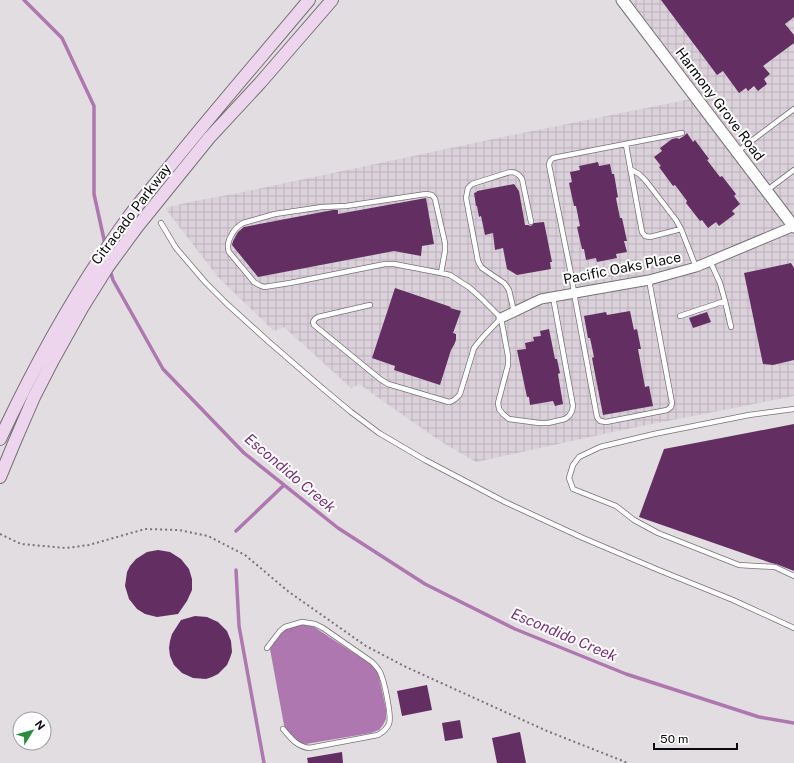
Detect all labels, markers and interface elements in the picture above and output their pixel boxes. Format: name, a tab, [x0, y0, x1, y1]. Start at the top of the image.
street label: Harmony Grove Road	[672, 44, 768, 164]
street label: Citracado Parkway	[88, 160, 174, 268]
street label: Pacific Oaks Place	[562, 249, 682, 287]
water label: Escondido Creek	[241, 430, 340, 516]
water label: Escondido Creek	[509, 605, 620, 665]
north arrow	[12, 711, 52, 751]
text: N	[33, 718, 47, 732]
scale bar	[654, 725, 737, 751]
text: 50 m	[660, 732, 688, 746]

